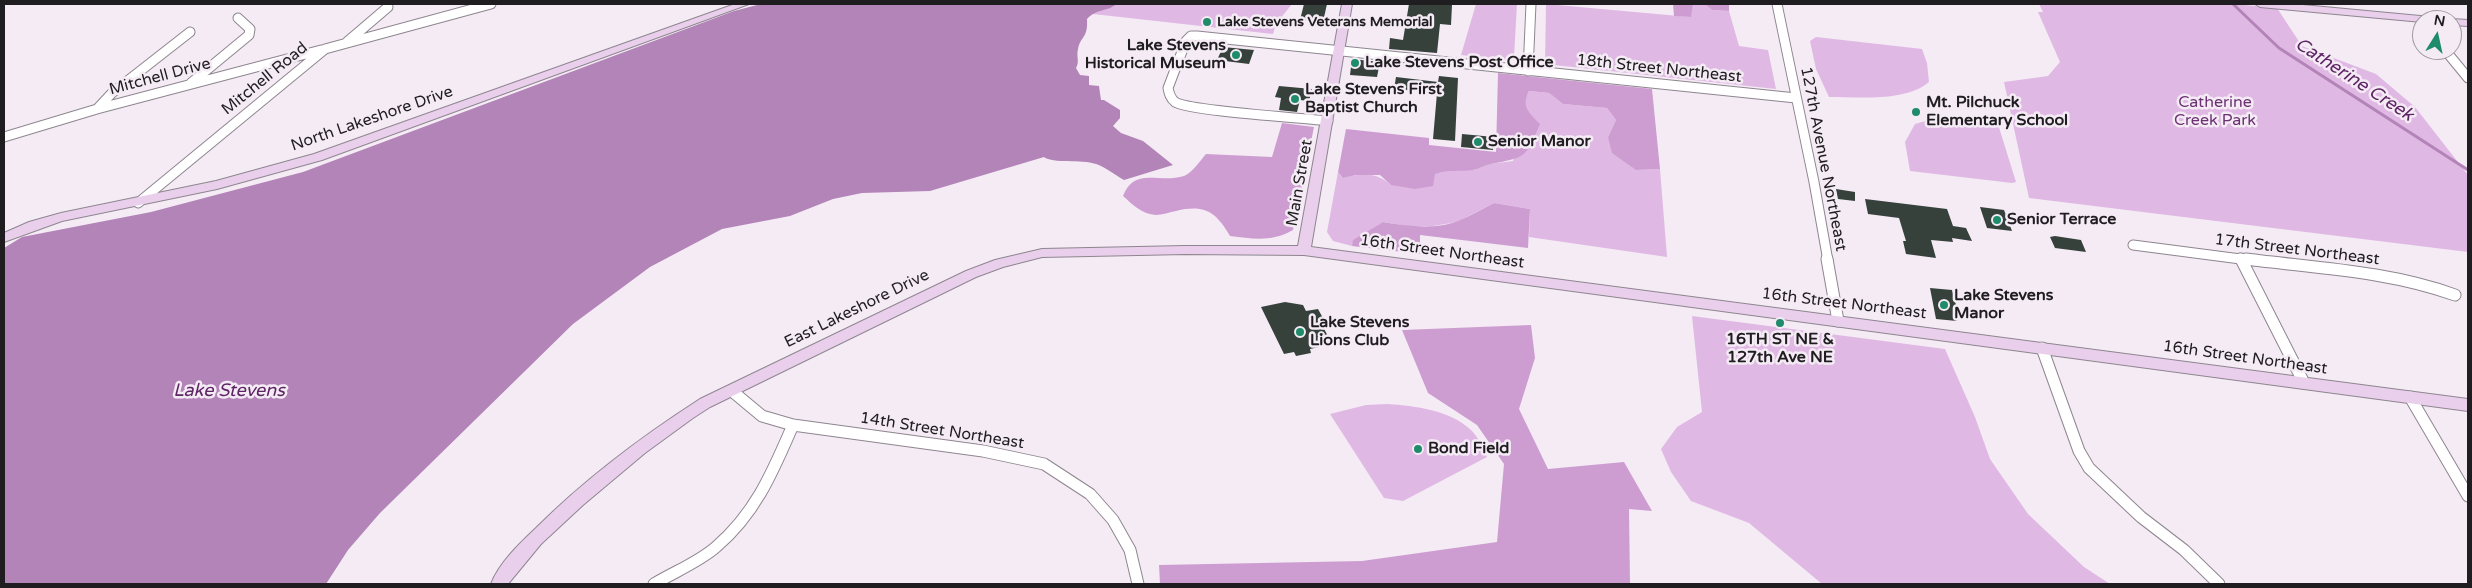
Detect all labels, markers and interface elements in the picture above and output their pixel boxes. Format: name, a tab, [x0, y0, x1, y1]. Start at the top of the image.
north arrow	[2412, 10, 2462, 60]
text: N	[2433, 11, 2447, 30]
place label: Lake Stevens Veterans Memorial	[1217, 14, 1433, 30]
marker: Lake Stevens Veterans Memorial	[1201, 16, 1213, 28]
water label: Catherine Creek	[2291, 34, 2417, 126]
place label: Lake Stevens Historical Museum	[1085, 36, 1226, 74]
street label: Mitchell Road	[218, 39, 312, 119]
marker: Lake Stevens Historical Museum	[1230, 49, 1242, 61]
street label: 18th Street Northeast	[1575, 51, 1743, 87]
place label: Lake Stevens Post Office	[1365, 53, 1554, 73]
street label: Mitchell Drive	[107, 54, 213, 100]
marker: Lake Stevens Post Office	[1349, 57, 1361, 69]
street label: 127th Avenue Northeast	[1796, 65, 1850, 253]
place label: Lake Stevens First Baptist Church	[1305, 80, 1442, 118]
street label: North Lakeshore Drive	[289, 82, 455, 156]
marker: Lake Stevens First Baptist Church	[1289, 93, 1301, 105]
place label: Mt. Pilchuck Elementary School	[1926, 93, 2068, 131]
park label: Catherine Creek Park	[2174, 93, 2256, 131]
marker: Mt. Pilchuck Elementary School	[1910, 106, 1922, 118]
place label: Senior Manor	[1488, 132, 1591, 152]
marker: Senior Manor	[1472, 136, 1484, 148]
street label: Main Street	[1283, 138, 1317, 228]
place label: Senior Terrace	[2007, 210, 2116, 230]
marker: Senior Terrace	[1991, 214, 2003, 226]
street label: 17th Street Northeast	[2213, 230, 2381, 270]
street label: 16th Street Northeast	[1358, 231, 1526, 273]
street label: East Lakeshore Drive	[782, 266, 932, 352]
street label: 16th Street Northeast	[1760, 284, 1928, 324]
place label: Lake Stevens Manor	[1954, 286, 2053, 324]
marker: Lake Stevens Manor	[1938, 299, 1950, 311]
place label: Lake Stevens Lions Club	[1310, 313, 1409, 351]
marker: 16TH ST NE & 127th Ave NE	[1774, 317, 1786, 329]
marker: Lake Stevens Lions Club	[1294, 326, 1306, 338]
place label: 16TH ST NE & 127th Ave NE	[1726, 330, 1834, 368]
street label: 16th Street Northeast	[2161, 337, 2329, 379]
water label: Lake Stevens	[173, 380, 285, 402]
street label: 14th Street Northeast	[858, 409, 1026, 453]
place label: Bond Field	[1428, 439, 1509, 459]
marker: Bond Field	[1412, 443, 1424, 455]

